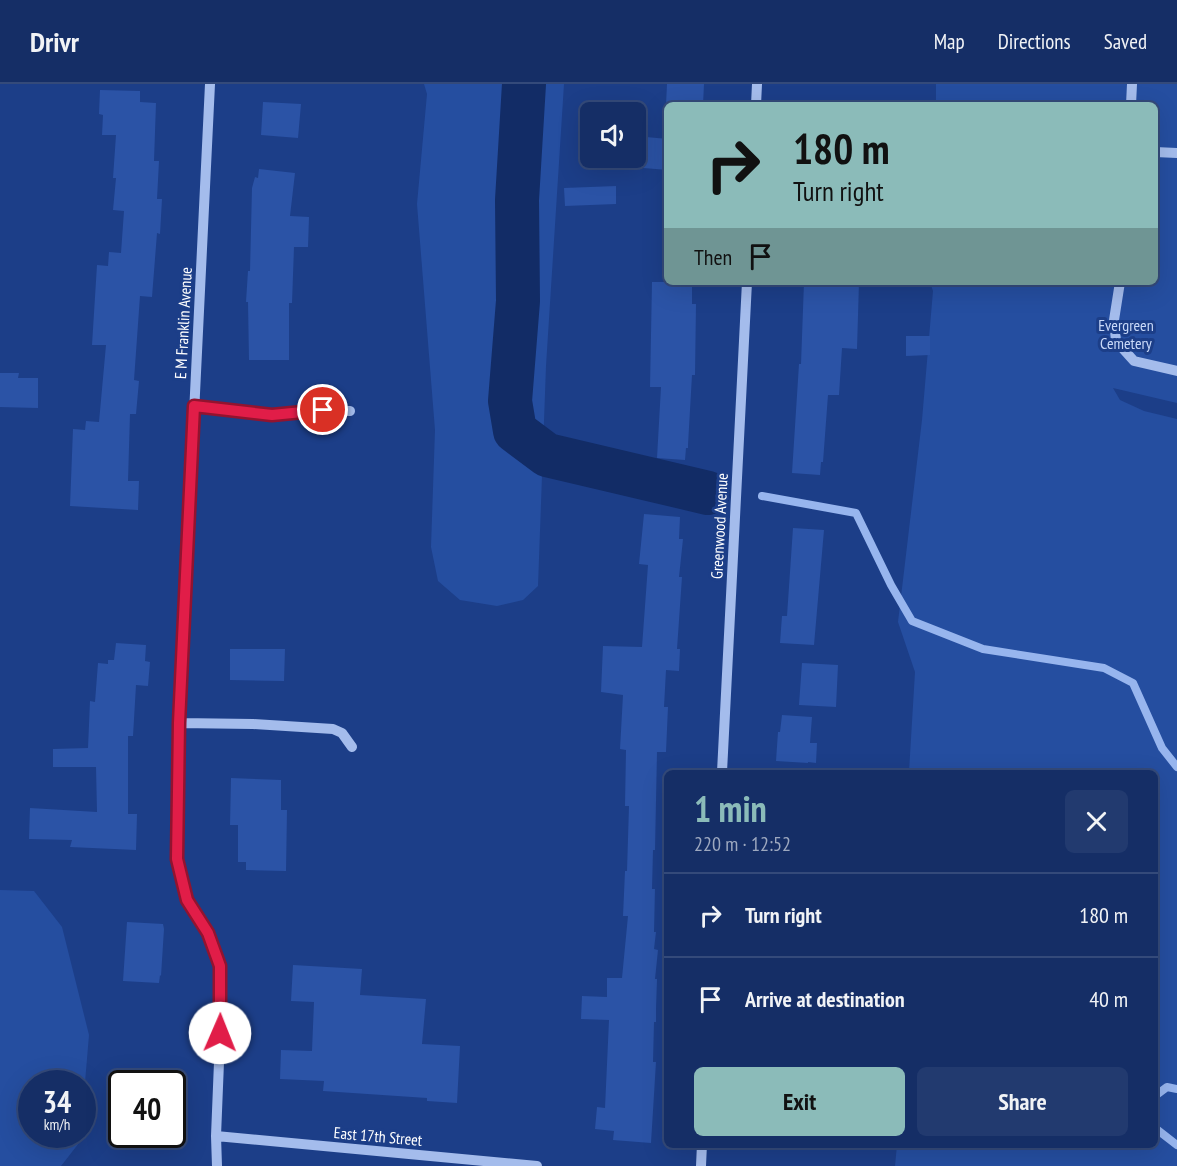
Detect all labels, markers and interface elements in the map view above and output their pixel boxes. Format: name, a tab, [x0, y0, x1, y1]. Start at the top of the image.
text: Drivr	[30, 23, 79, 60]
text: Map	[934, 28, 965, 55]
text: Directions	[998, 28, 1071, 55]
text: Saved	[1104, 28, 1147, 55]
map controls	[580, 102, 646, 168]
button: sound	[580, 102, 646, 168]
text: 180 m	[793, 121, 890, 176]
icon: right	[694, 126, 772, 204]
text: Turn right	[793, 174, 884, 208]
icon: arrive	[744, 240, 777, 273]
text: Then	[694, 243, 732, 271]
street label: E M Franklin Avenue	[170, 266, 196, 380]
park label: Evergreen Cemetery	[1098, 315, 1154, 353]
pin	[297, 384, 348, 435]
icon: arrive	[306, 393, 339, 426]
street label: Greenwood Avenue	[706, 473, 732, 579]
text: 1 min	[694, 785, 767, 832]
button: close	[1065, 790, 1128, 853]
text: 220 m · 12:52	[694, 831, 791, 857]
icon: right	[694, 899, 727, 932]
text: Turn right	[745, 901, 822, 929]
text: 180 m	[1079, 901, 1128, 929]
icon: arrive	[694, 983, 727, 1016]
text: Arrive at destination	[745, 985, 905, 1013]
text: 40 m	[1089, 985, 1128, 1013]
position arrow	[188, 1001, 252, 1065]
button: Exit	[694, 1067, 905, 1136]
button: Share	[917, 1067, 1128, 1136]
speed limit sign: 40	[108, 1070, 186, 1148]
text: 34	[43, 1082, 71, 1121]
text: km/h	[44, 1115, 70, 1134]
street label: East 17th Street	[333, 1122, 424, 1150]

